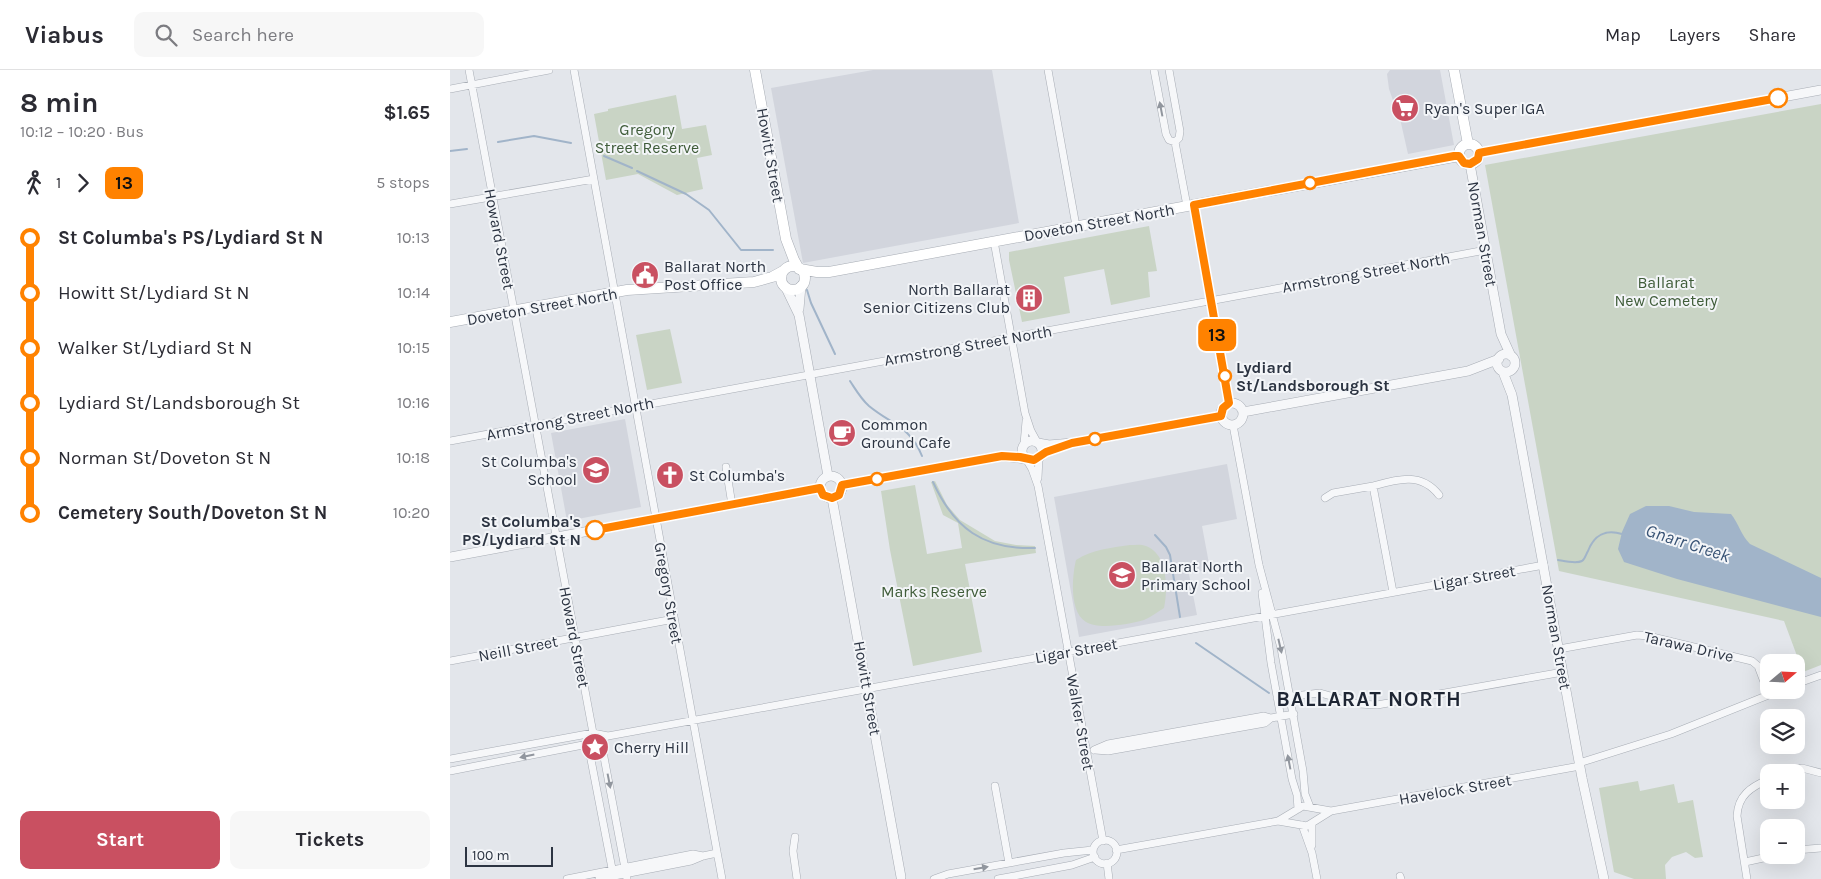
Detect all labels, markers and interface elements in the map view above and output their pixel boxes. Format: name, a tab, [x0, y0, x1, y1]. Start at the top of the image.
search box	[134, 12, 484, 57]
text: Viabus	[25, 21, 104, 49]
icon: search	[152, 21, 180, 49]
text: Search here	[192, 24, 294, 46]
text: Map	[1605, 24, 1641, 46]
text: Layers	[1669, 24, 1721, 46]
text: Share	[1749, 24, 1796, 46]
text: 8 min	[20, 86, 98, 119]
unlabelled marker	[1768, 88, 1788, 108]
supermarket icon: Ryan's Super IGA	[1390, 93, 1420, 123]
place label: Ryan's Super IGA	[1424, 99, 1545, 118]
one-way arrow	[1157, 100, 1165, 116]
text: $1.65	[383, 102, 430, 124]
street label: Howitt Street	[753, 106, 788, 204]
park label: Gregory Street Reserve	[595, 120, 699, 157]
text: 10:12 – 10:20 · Bus	[20, 122, 144, 141]
icon: walk	[20, 169, 48, 197]
icon: forward	[69, 169, 97, 197]
text: 13	[115, 172, 133, 194]
text: 1	[56, 173, 61, 192]
text: 5 stops	[376, 173, 430, 192]
unlabelled marker	[1303, 176, 1317, 190]
street label: Norman Street	[1464, 180, 1501, 288]
street label: Howard Street	[480, 187, 519, 291]
street label: Doveton Street North	[1022, 200, 1176, 245]
text: St Columba's PS/Lydiard St N	[58, 227, 323, 249]
text: 10:13	[397, 228, 430, 247]
street label: Armstrong Street North	[1281, 248, 1452, 297]
place label: Ballarat North Post Office	[664, 257, 766, 294]
public building icon: Ballarat North Post Office	[630, 260, 660, 290]
park label: Ballarat New Cemetery	[1614, 273, 1718, 310]
place label: North Ballarat Senior Citizens Club	[863, 280, 1010, 317]
text: Howitt St/Lydiard St N	[58, 282, 250, 304]
text: 10:14	[397, 283, 430, 302]
building icon: North Ballarat Senior Citizens Club	[1014, 283, 1044, 313]
street label: Doveton Street North	[465, 284, 619, 329]
line badge: 13	[1194, 319, 1240, 351]
street label: Armstrong Street North	[883, 321, 1054, 370]
text: 13	[1208, 324, 1226, 346]
text: Walker St/Lydiard St N	[58, 337, 252, 359]
text: 10:15	[397, 338, 430, 357]
place label: Lydiard St/Landsborough St	[1236, 358, 1390, 395]
marker: Lydiard St/Landsborough St	[1218, 369, 1232, 383]
text: Lydiard St/Landsborough St	[58, 392, 300, 414]
text: 10:16	[397, 393, 430, 412]
street label: Armstrong Street North	[485, 393, 655, 444]
place label: Common Ground Cafe	[861, 415, 951, 452]
cafe icon: Common Ground Cafe	[827, 418, 857, 448]
unlabelled marker	[1088, 432, 1102, 446]
text: Norman St/Doveton St N	[58, 447, 271, 469]
text: 10:18	[396, 448, 430, 467]
place label: St Columba's School	[481, 452, 577, 489]
school or university icon: St Columba's School	[581, 455, 611, 485]
church icon: St Columba's	[655, 460, 685, 490]
place label: St Columba's	[689, 466, 785, 485]
unlabelled marker	[870, 472, 884, 486]
text: Cemetery South/Doveton St N	[58, 502, 327, 524]
text: 10:20	[393, 503, 430, 522]
place label: St Columba's PS/Lydiard St N	[462, 512, 581, 549]
water label: Gnarr Creek	[1643, 519, 1734, 567]
marker: St Columba's PS/Lydiard St N	[585, 520, 605, 540]
street label: Gregory Street	[650, 541, 687, 645]
place label: Ballarat North Primary School	[1141, 557, 1251, 594]
school or university icon: Ballarat North Primary School	[1107, 560, 1137, 590]
street label: Ligar Street	[1431, 561, 1517, 594]
park label: Marks Reserve	[881, 582, 987, 601]
street label: Norman Street	[1538, 583, 1575, 691]
street label: Howard Street	[555, 585, 594, 689]
street label: Tarawa Drive	[1642, 627, 1736, 666]
street label: Neill Street	[477, 631, 559, 666]
street label: Ligar Street	[1033, 634, 1119, 667]
one-way arrow	[1276, 638, 1284, 653]
street label: Howitt Street	[850, 639, 885, 737]
north arrow	[1760, 654, 1805, 699]
map controls	[1760, 654, 1805, 864]
street label: Walker Street	[1063, 672, 1098, 772]
district label: BALLARAT NORTH	[1276, 687, 1462, 711]
button: layers	[1760, 709, 1805, 754]
place icon: Cherry Hill	[580, 732, 610, 762]
place label: Cherry Hill	[614, 738, 689, 757]
one-way arrow	[519, 752, 534, 760]
one-way arrow	[1284, 753, 1292, 769]
button: +	[1760, 764, 1805, 809]
street label: Havelock Street	[1397, 770, 1513, 809]
one-way arrow	[605, 773, 613, 789]
button: Start	[20, 811, 220, 869]
button: Tickets	[230, 811, 430, 869]
button: −	[1760, 819, 1805, 864]
scale bar	[465, 844, 552, 867]
text: 100 m	[472, 847, 510, 864]
one-way arrow	[974, 863, 990, 871]

